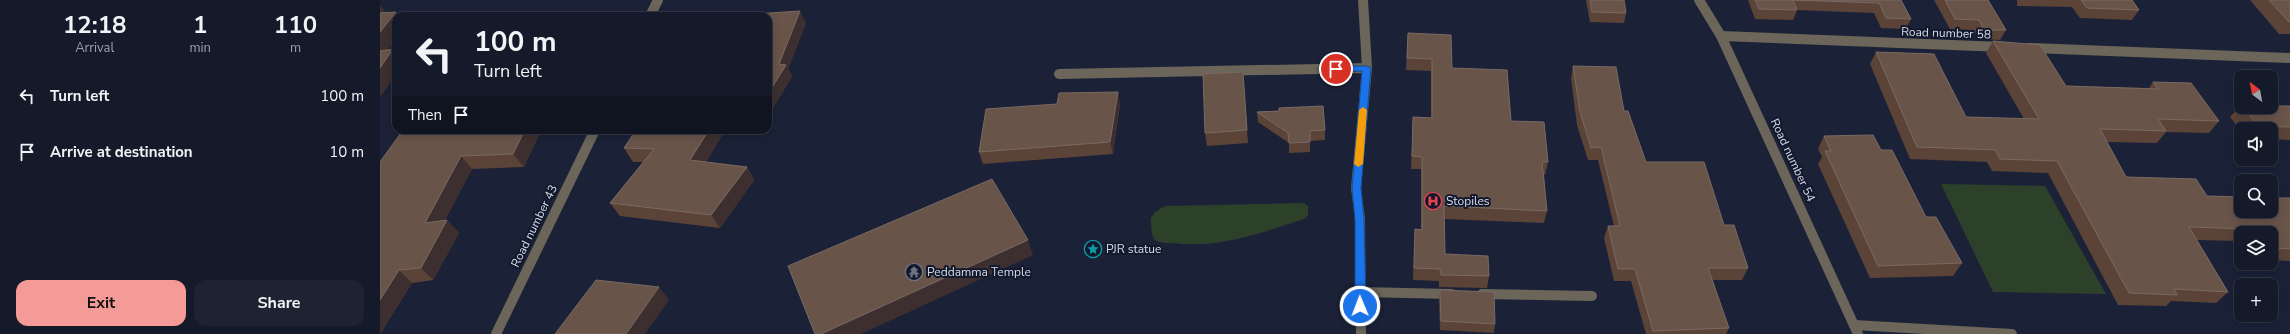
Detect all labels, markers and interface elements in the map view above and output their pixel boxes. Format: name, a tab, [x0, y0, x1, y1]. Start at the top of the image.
text: 12:18	[63, 9, 126, 41]
text: 1	[193, 9, 207, 41]
text: 110	[274, 9, 317, 41]
text: 100 m	[474, 23, 557, 61]
street label: Road number 58	[1901, 23, 1991, 43]
icon: left	[408, 28, 460, 80]
text: Arrival	[75, 39, 114, 57]
text: min	[189, 39, 211, 57]
text: m	[290, 39, 301, 57]
pin	[1319, 52, 1353, 86]
icon: arrive	[1325, 58, 1347, 80]
text: Turn left	[474, 59, 542, 83]
north arrow	[2234, 70, 2278, 114]
map controls	[2234, 70, 2278, 322]
icon: left	[16, 85, 38, 107]
text: Turn left	[50, 86, 109, 106]
text: 100 m	[320, 86, 364, 106]
icon: arrive	[450, 104, 472, 126]
text: Then	[408, 105, 442, 125]
street label: Road number 54	[1767, 116, 1819, 204]
button: sound	[2234, 122, 2278, 166]
icon: arrive	[16, 141, 38, 163]
text: Arrive at destination	[50, 142, 193, 162]
text: 10 m	[329, 142, 364, 162]
button: search	[2234, 174, 2278, 218]
street label: Road number 43	[507, 182, 561, 270]
hospital icon: Stopiles	[1423, 191, 1443, 211]
place label: Stopiles	[1446, 193, 1490, 209]
button: layers	[2234, 226, 2278, 270]
place icon: PJR statue	[1083, 239, 1103, 259]
place label: PJR statue	[1106, 241, 1161, 257]
temple icon: Peddamma Temple	[904, 262, 924, 282]
place label: Peddamma Temple	[927, 264, 1031, 280]
button: +	[2234, 278, 2278, 322]
button: Exit	[16, 280, 186, 326]
button: Share	[194, 280, 364, 326]
position arrow	[1339, 285, 1381, 327]

